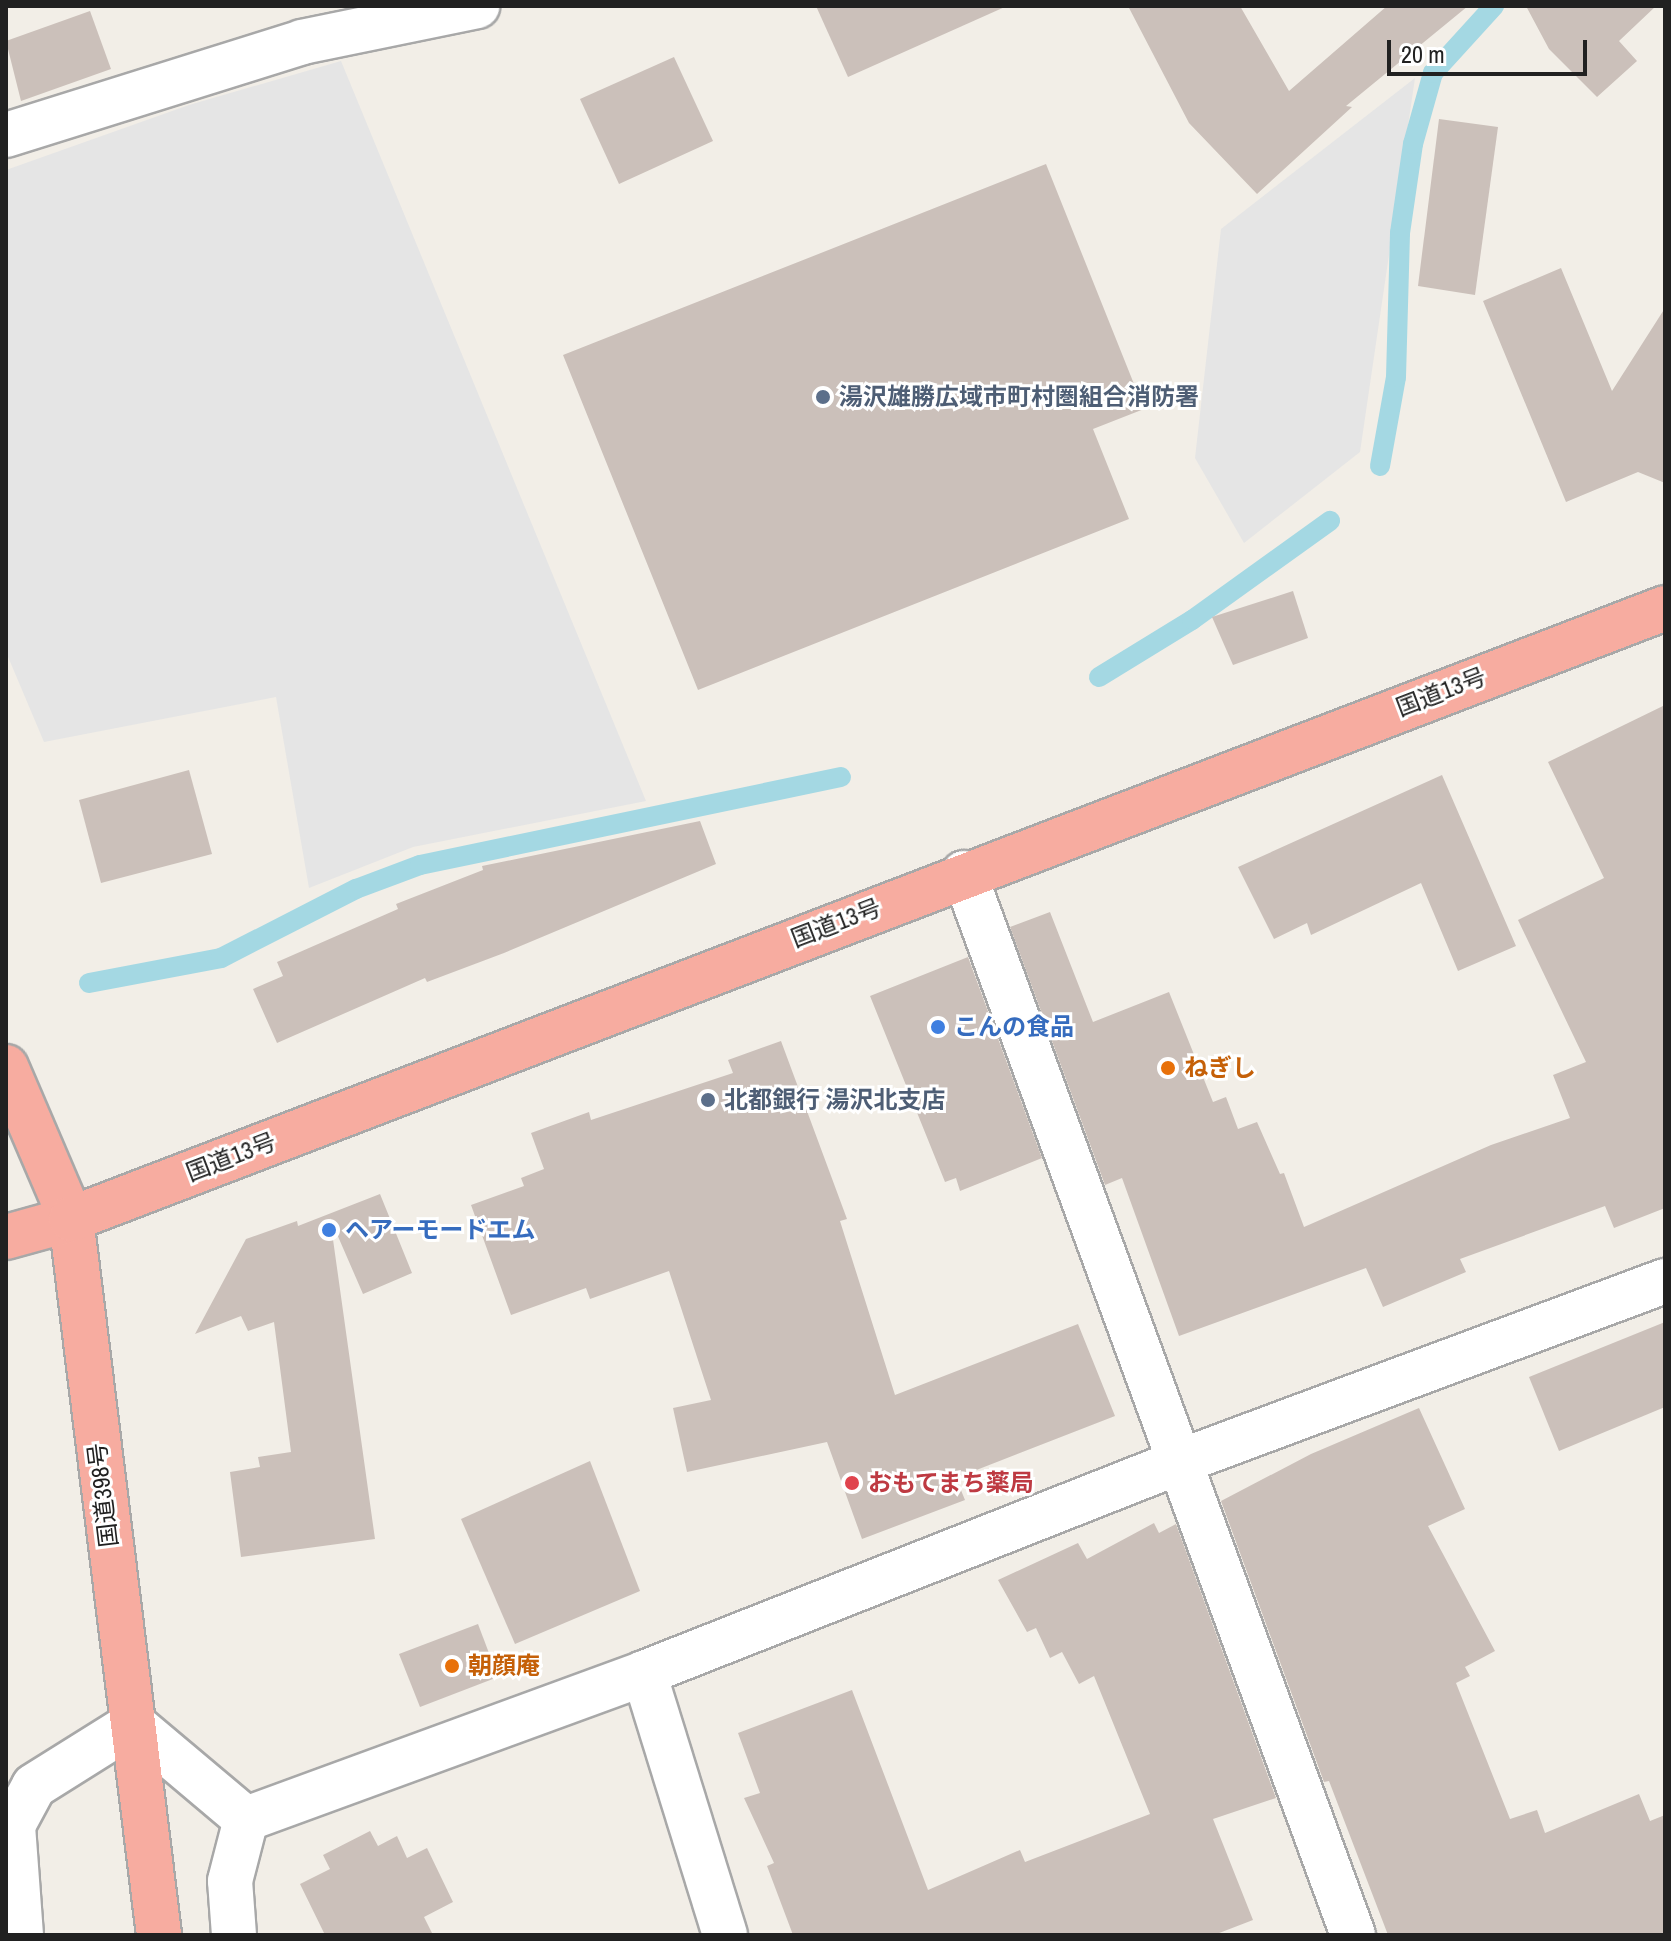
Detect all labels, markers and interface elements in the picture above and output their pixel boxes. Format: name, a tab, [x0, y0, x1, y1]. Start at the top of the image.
scale bar	[1391, 24, 1591, 74]
text: 20 m	[1401, 38, 1445, 70]
place label: 湯沢雄勝広域市町村圏組合消防署	[839, 383, 1199, 411]
marker: 湯沢雄勝広域市町村圏組合消防署	[814, 388, 832, 406]
street label: 国道13号	[1392, 662, 1490, 722]
street label: 国道13号	[787, 893, 885, 953]
place label: こんの食品	[954, 1013, 1074, 1041]
marker: こんの食品	[929, 1018, 947, 1036]
place label: ねぎし	[1184, 1054, 1256, 1082]
marker: ねぎし	[1159, 1059, 1177, 1077]
place label: 北都銀行 湯沢北支店	[724, 1086, 945, 1114]
marker: 北都銀行 湯沢北支店	[699, 1091, 717, 1109]
street label: 国道13号	[182, 1127, 280, 1187]
place label: ヘアーモードエム	[345, 1216, 536, 1244]
marker: ヘアーモードエム	[320, 1221, 338, 1239]
street label: 国道398号	[82, 1441, 124, 1549]
place label: おもてまち薬局	[868, 1469, 1036, 1497]
marker: おもてまち薬局	[843, 1474, 861, 1492]
place label: 朝顔庵	[468, 1652, 540, 1680]
marker: 朝顔庵	[443, 1657, 461, 1675]

